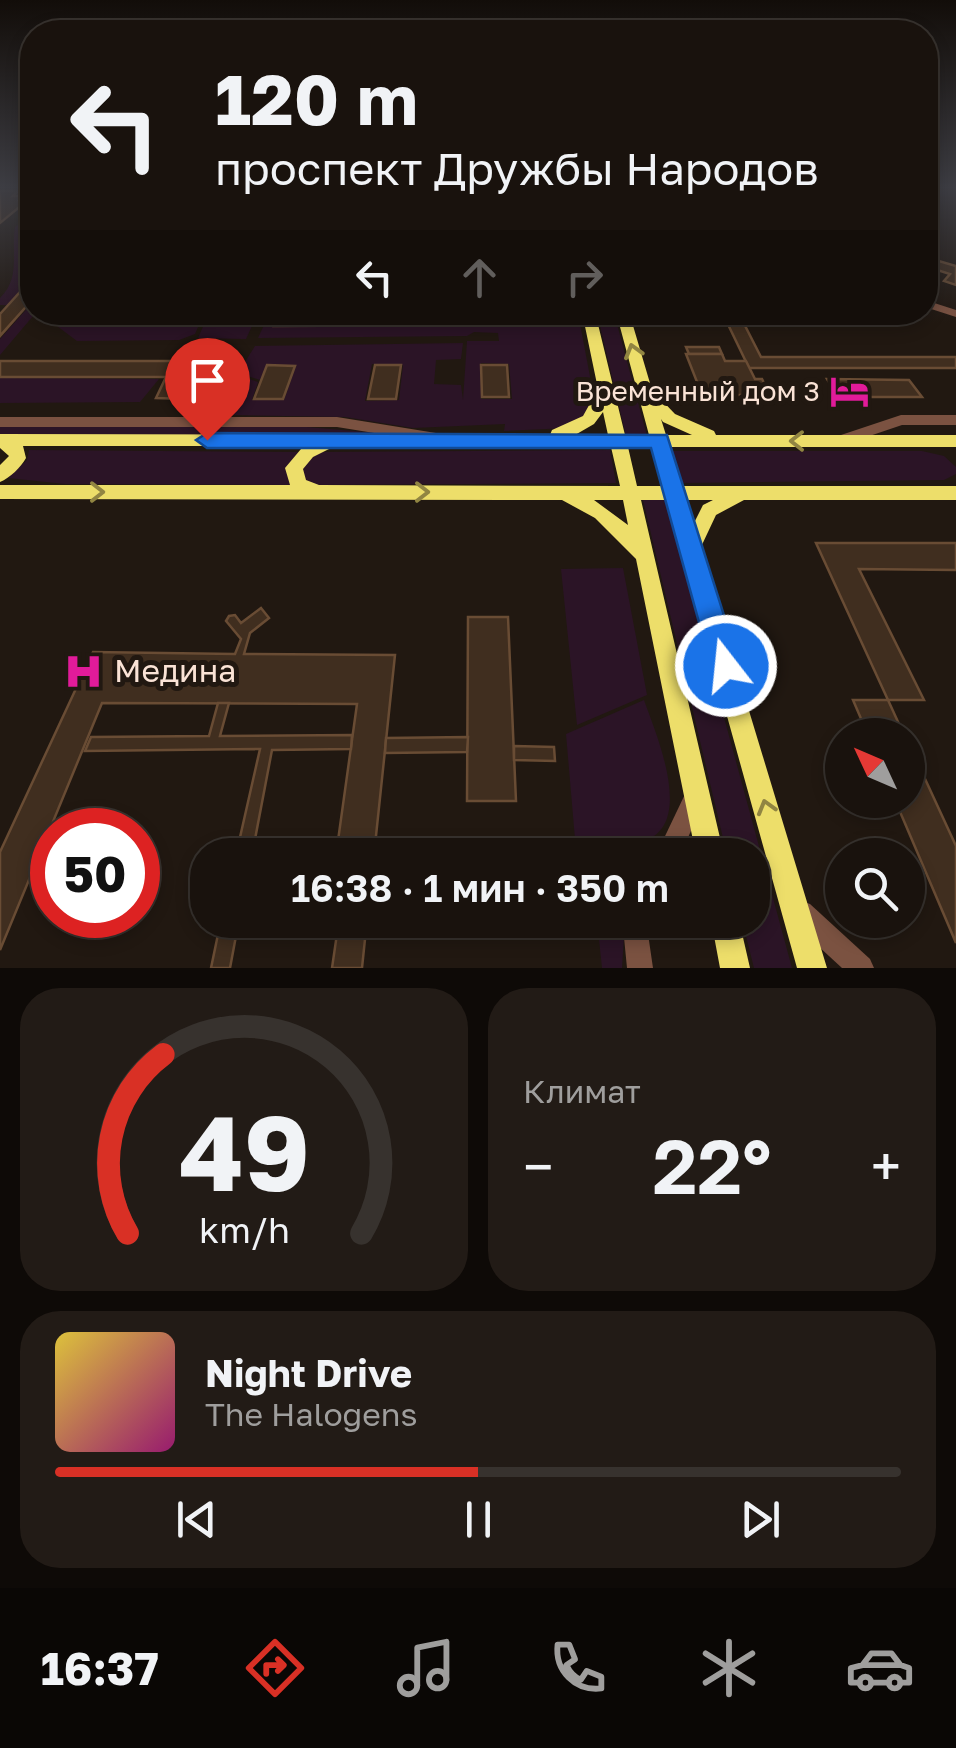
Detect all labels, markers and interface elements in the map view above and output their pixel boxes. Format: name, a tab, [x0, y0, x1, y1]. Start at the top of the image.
text: 120 m	[215, 56, 418, 140]
icon: left	[50, 60, 180, 190]
text: проспект Дружбы Народов	[215, 141, 819, 195]
icon: left	[347, 250, 402, 305]
icon: ahead	[452, 250, 507, 305]
icon: right	[557, 250, 612, 305]
pin	[165, 338, 250, 441]
one-way arrow	[624, 343, 645, 360]
icon: arrive	[180, 353, 235, 408]
hotel icon: Временный дом 3	[829, 370, 871, 412]
place label: Временный дом 3	[575, 374, 820, 407]
one-way arrow	[789, 430, 804, 452]
one-way arrow	[90, 481, 106, 503]
one-way arrow	[416, 481, 431, 503]
position arrow	[674, 614, 778, 718]
hospital icon: Медина	[63, 650, 105, 692]
place label: Медина	[114, 651, 236, 689]
north arrow	[825, 718, 925, 818]
map controls	[825, 718, 925, 938]
one-way arrow	[757, 799, 778, 816]
speed limit sign: 50	[30, 808, 160, 938]
button: search	[825, 838, 925, 938]
text: 16:38 · 1 мин · 350 m	[291, 865, 669, 910]
text: Климат	[523, 1072, 641, 1110]
text: 49	[178, 1089, 310, 1214]
text: 22°	[652, 1120, 772, 1211]
text: −	[523, 1133, 553, 1199]
text: +	[871, 1133, 901, 1199]
text: km/h	[199, 1208, 289, 1251]
text: Night Drive	[205, 1350, 412, 1395]
text: The Halogens	[205, 1395, 417, 1433]
icon: previous	[169, 1492, 224, 1547]
icon: pause	[451, 1492, 506, 1547]
icon: next	[733, 1492, 788, 1547]
icon: directions	[240, 1633, 310, 1703]
icon: music	[391, 1633, 461, 1703]
icon: phone	[543, 1633, 613, 1703]
icon: climate	[694, 1633, 764, 1703]
icon: car	[845, 1633, 915, 1703]
text: 16:37	[41, 1641, 159, 1695]

